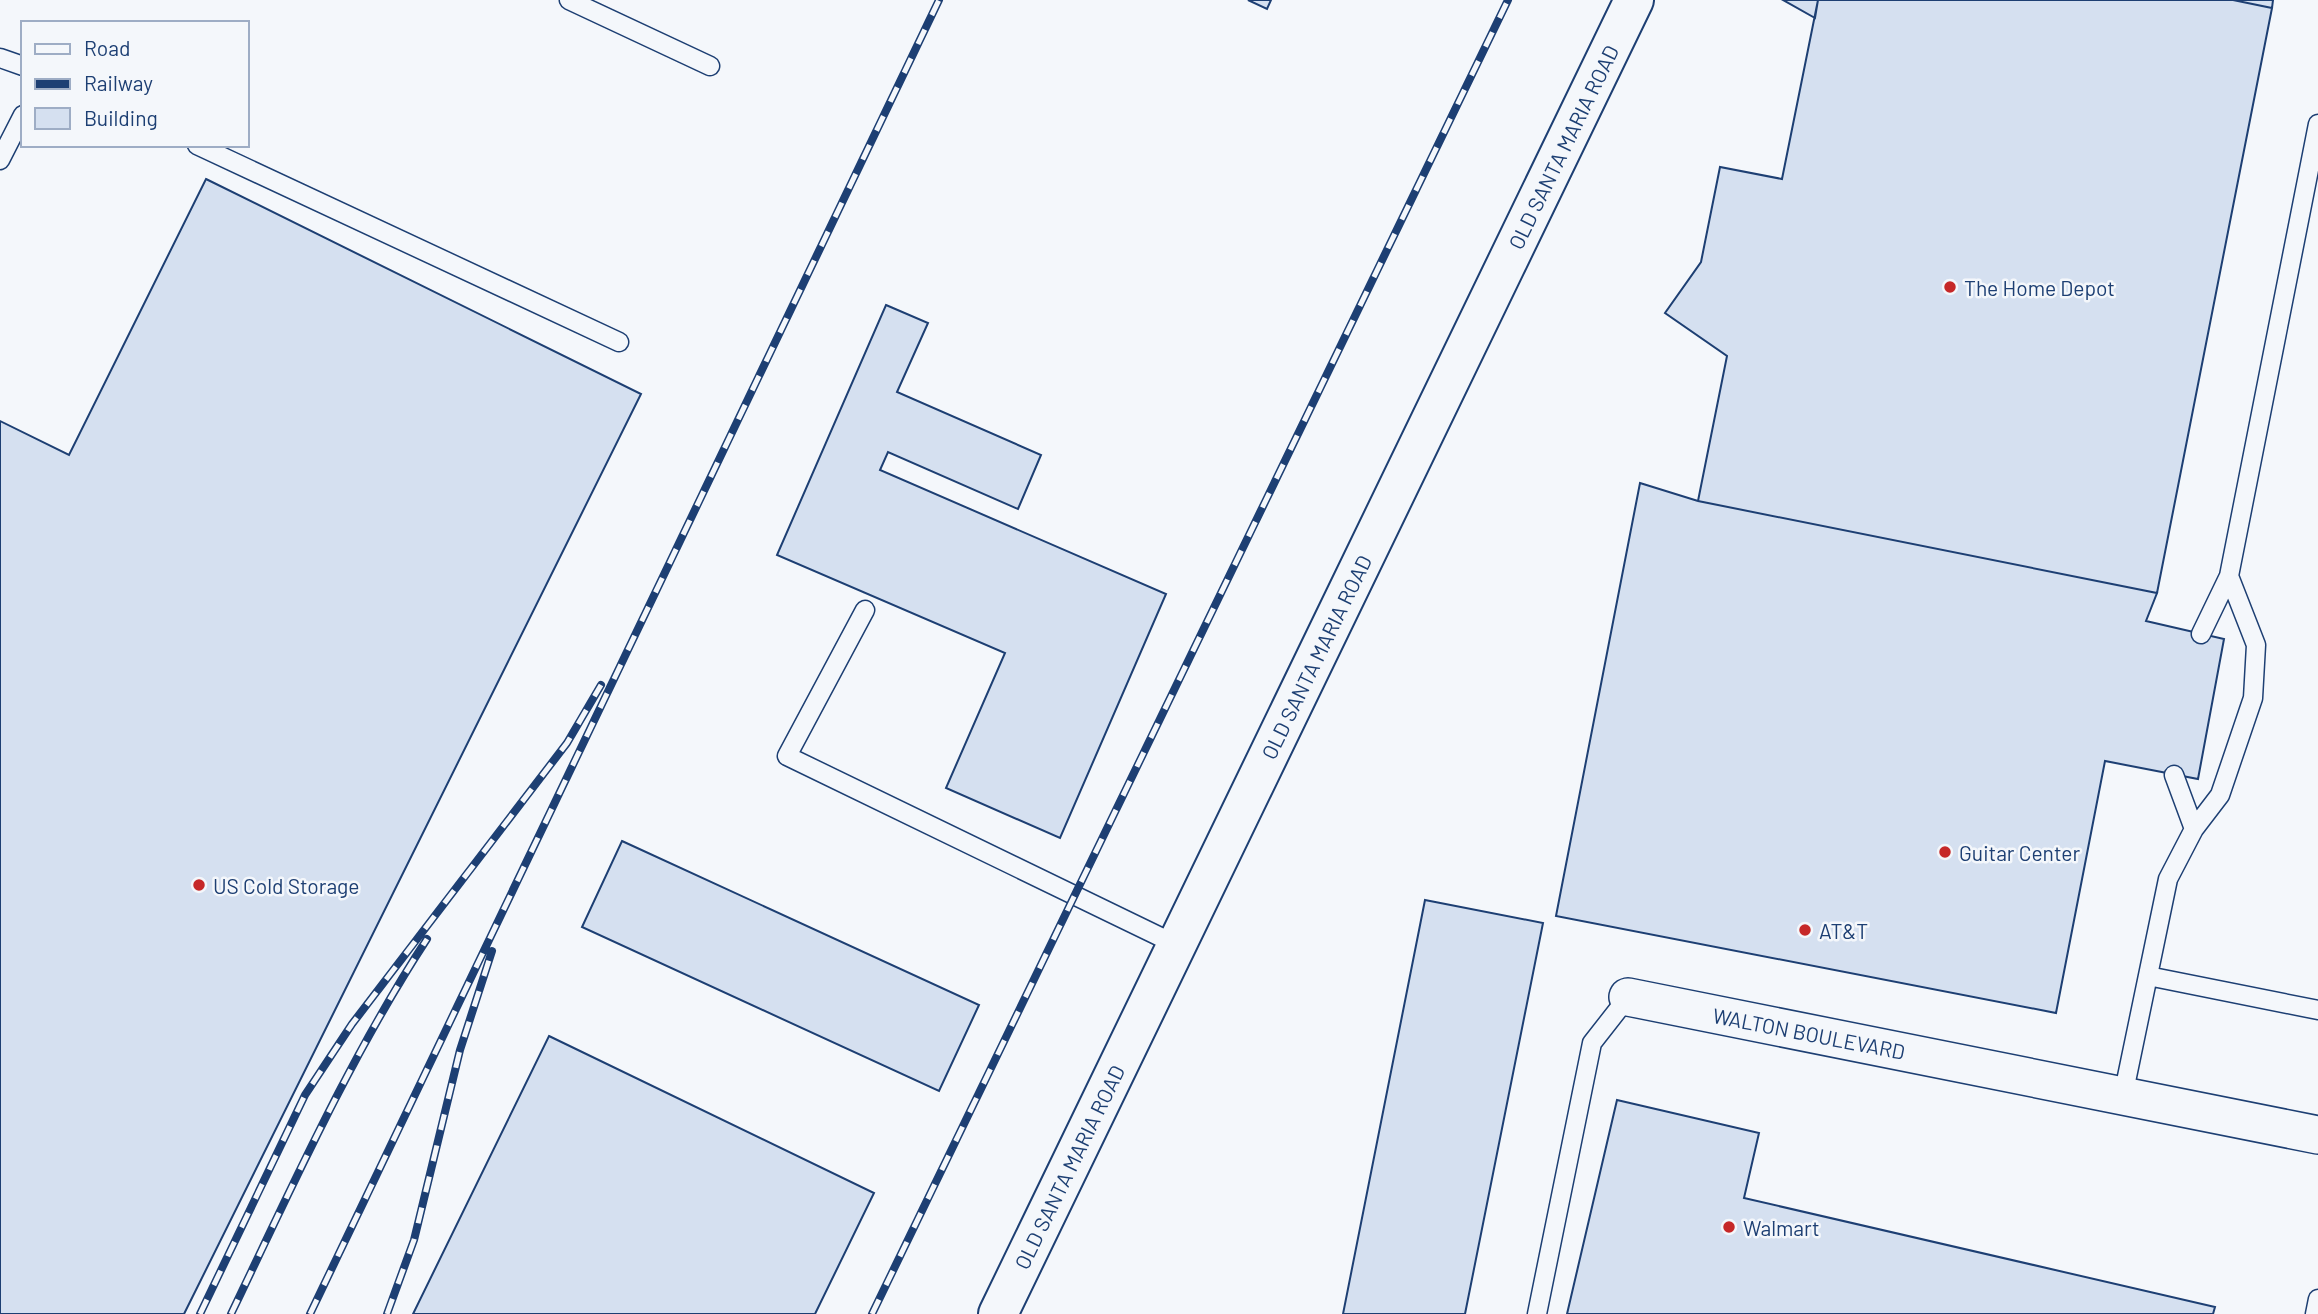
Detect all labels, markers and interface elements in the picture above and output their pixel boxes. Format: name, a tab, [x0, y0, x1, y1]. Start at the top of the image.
legend	[21, 21, 248, 147]
text: Road	[84, 35, 130, 60]
street label: OLD SANTA MARIA ROAD	[1503, 41, 1623, 253]
text: Railway	[84, 70, 153, 95]
text: Building	[84, 105, 158, 130]
place label: The Home Depot	[1964, 275, 2115, 300]
marker: The Home Depot	[1942, 279, 1958, 295]
street label: OLD SANTA MARIA ROAD	[1256, 551, 1376, 763]
place label: Guitar Center	[1959, 840, 2080, 865]
marker: Guitar Center	[1937, 844, 1953, 860]
place label: US Cold Storage	[213, 873, 360, 898]
marker: US Cold Storage	[191, 877, 207, 893]
place label: AT&T	[1819, 918, 1868, 943]
marker: AT&T	[1797, 922, 1813, 938]
street label: WALTON BOULEVARD	[1711, 1002, 1907, 1064]
street label: OLD SANTA MARIA ROAD	[1009, 1061, 1129, 1273]
place label: Walmart	[1743, 1215, 1820, 1240]
marker: Walmart	[1721, 1219, 1737, 1235]

